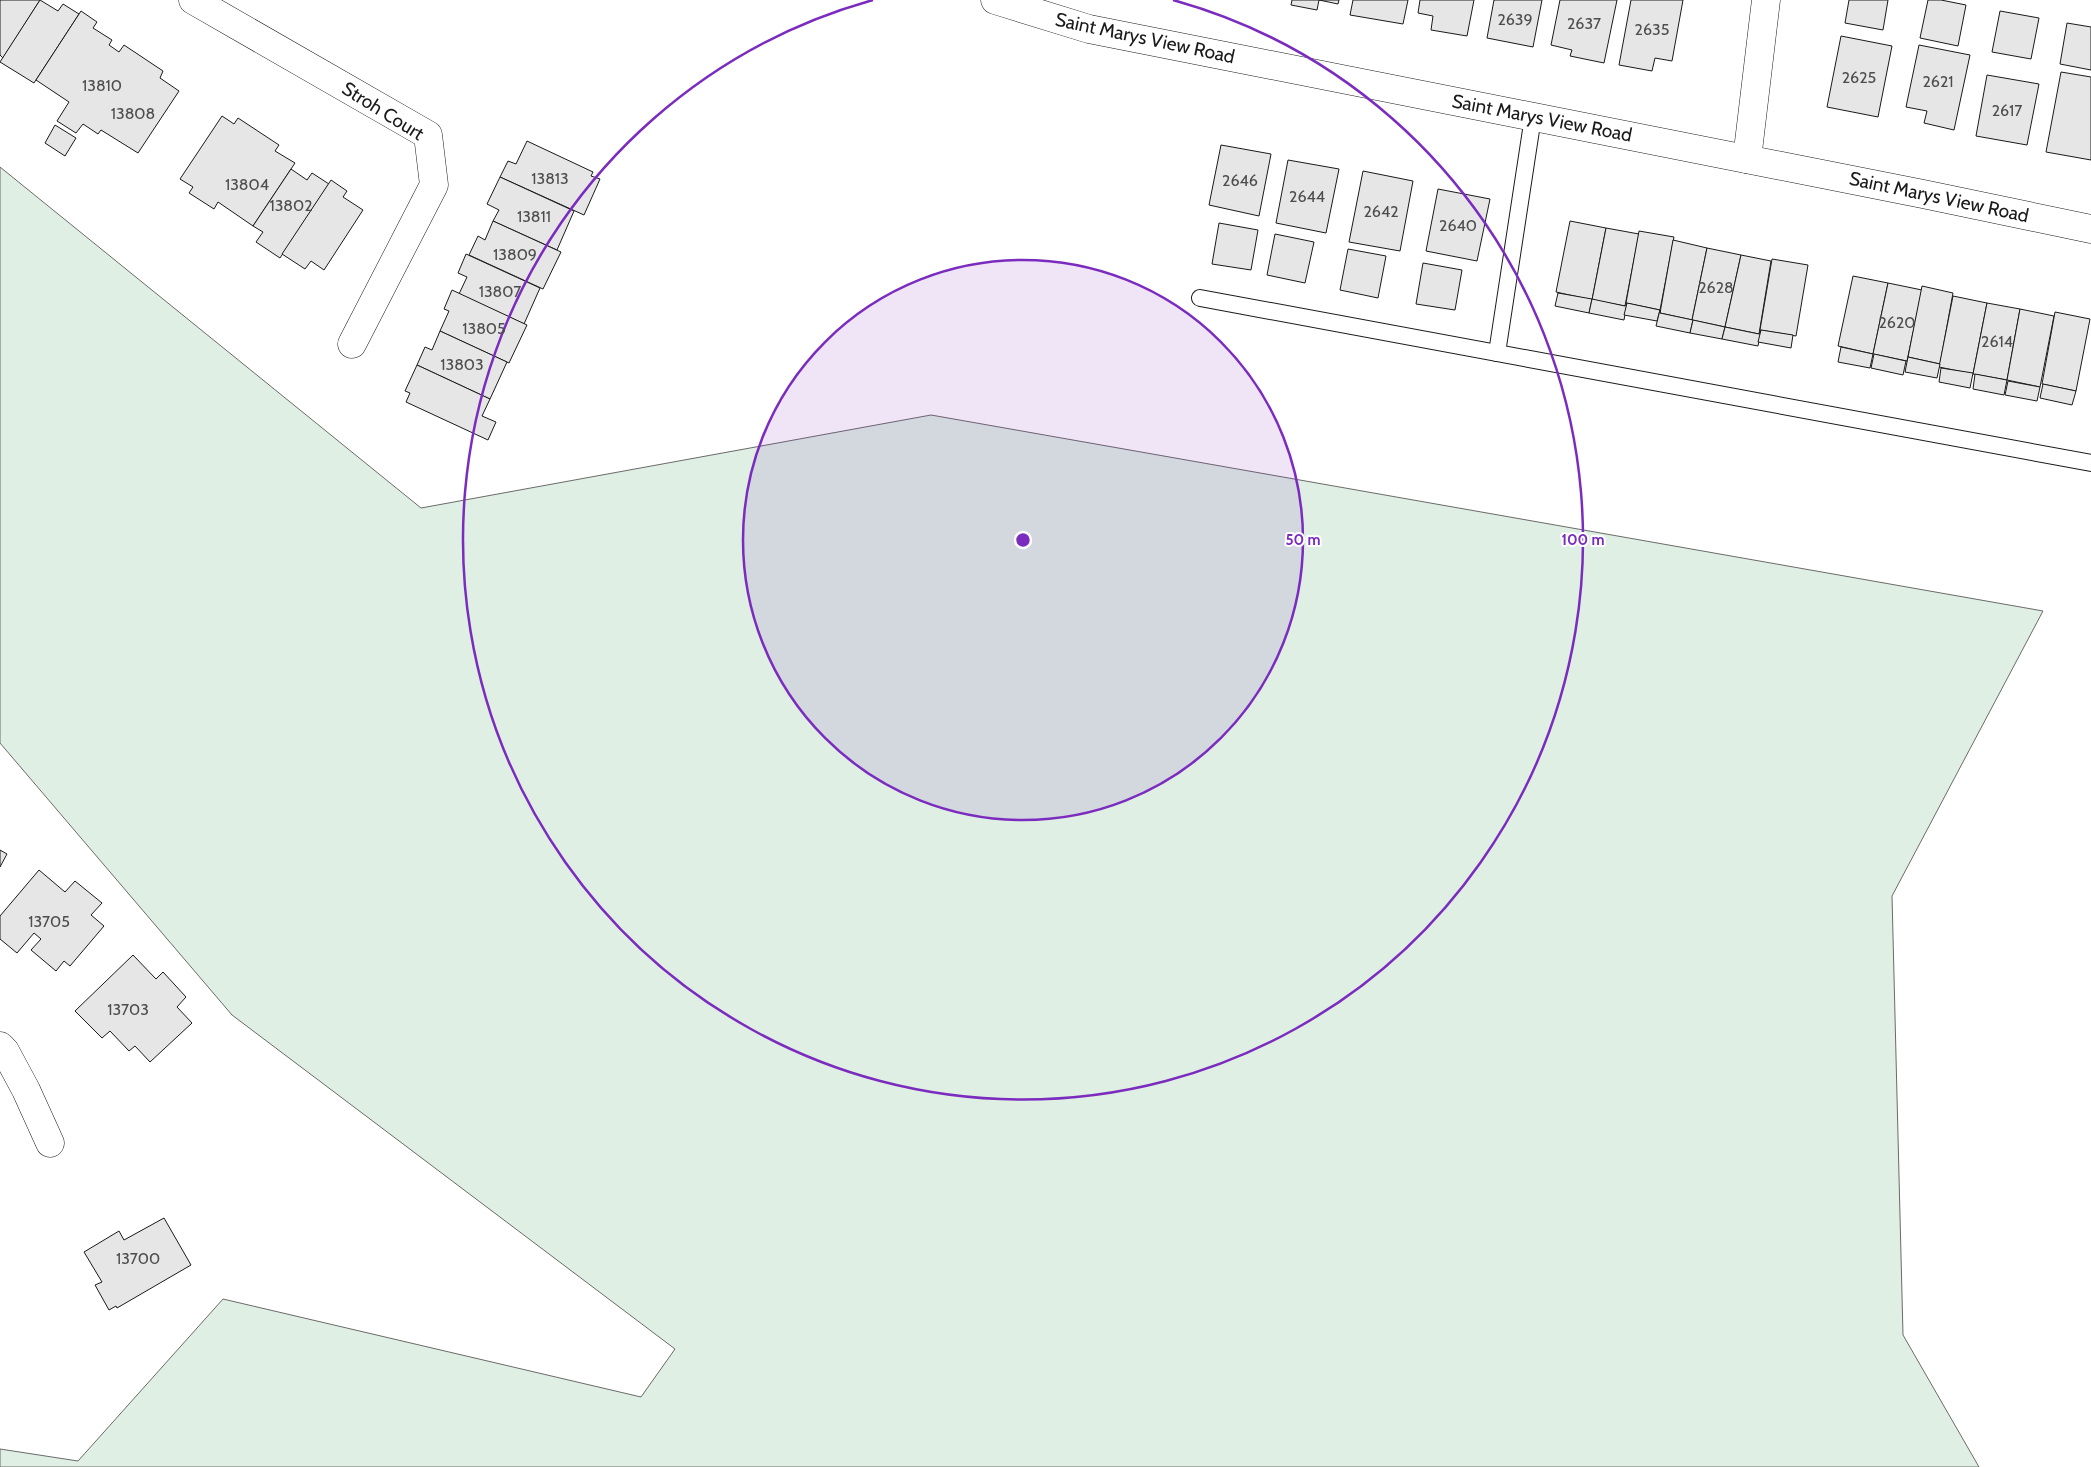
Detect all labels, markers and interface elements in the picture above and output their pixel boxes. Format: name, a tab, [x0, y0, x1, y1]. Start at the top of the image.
street label: Saint Marys View Road	[1053, 8, 1237, 68]
house number: 2639	[1497, 10, 1533, 29]
house number: 2637	[1567, 14, 1601, 33]
house number: 2635	[1635, 20, 1669, 39]
house number: 2625	[1842, 68, 1876, 87]
house number: 2621	[1922, 72, 1954, 91]
house number: 13810	[82, 76, 122, 95]
street label: Stroh Court	[338, 77, 429, 146]
street label: Saint Marys View Road	[1450, 89, 1634, 147]
house number: 2617	[1992, 101, 2022, 120]
house number: 13808	[111, 104, 155, 123]
street label: Saint Marys View Road	[1847, 167, 2031, 227]
house number: 13813	[531, 169, 569, 188]
house number: 2646	[1222, 171, 1258, 190]
house number: 13804	[225, 175, 269, 194]
house number: 2644	[1289, 187, 1325, 206]
house number: 13802	[269, 196, 313, 215]
house number: 2642	[1363, 202, 1399, 221]
house number: 13811	[517, 207, 551, 226]
house number: 2640	[1439, 216, 1477, 235]
house number: 13809	[493, 245, 537, 264]
house number: 2628	[1698, 278, 1734, 297]
house number: 13807	[479, 282, 521, 301]
house number: 2620	[1878, 313, 1916, 332]
house number: 13805	[462, 319, 506, 338]
house number: 2614	[1981, 332, 2013, 351]
house number: 13803	[440, 355, 484, 374]
centre of rings	[1014, 531, 1032, 549]
text: 50 m	[1285, 531, 1321, 549]
text: 100 m	[1561, 531, 1605, 549]
house number: 13705	[28, 912, 70, 931]
house number: 13703	[107, 1000, 149, 1019]
house number: 13700	[116, 1249, 160, 1268]

